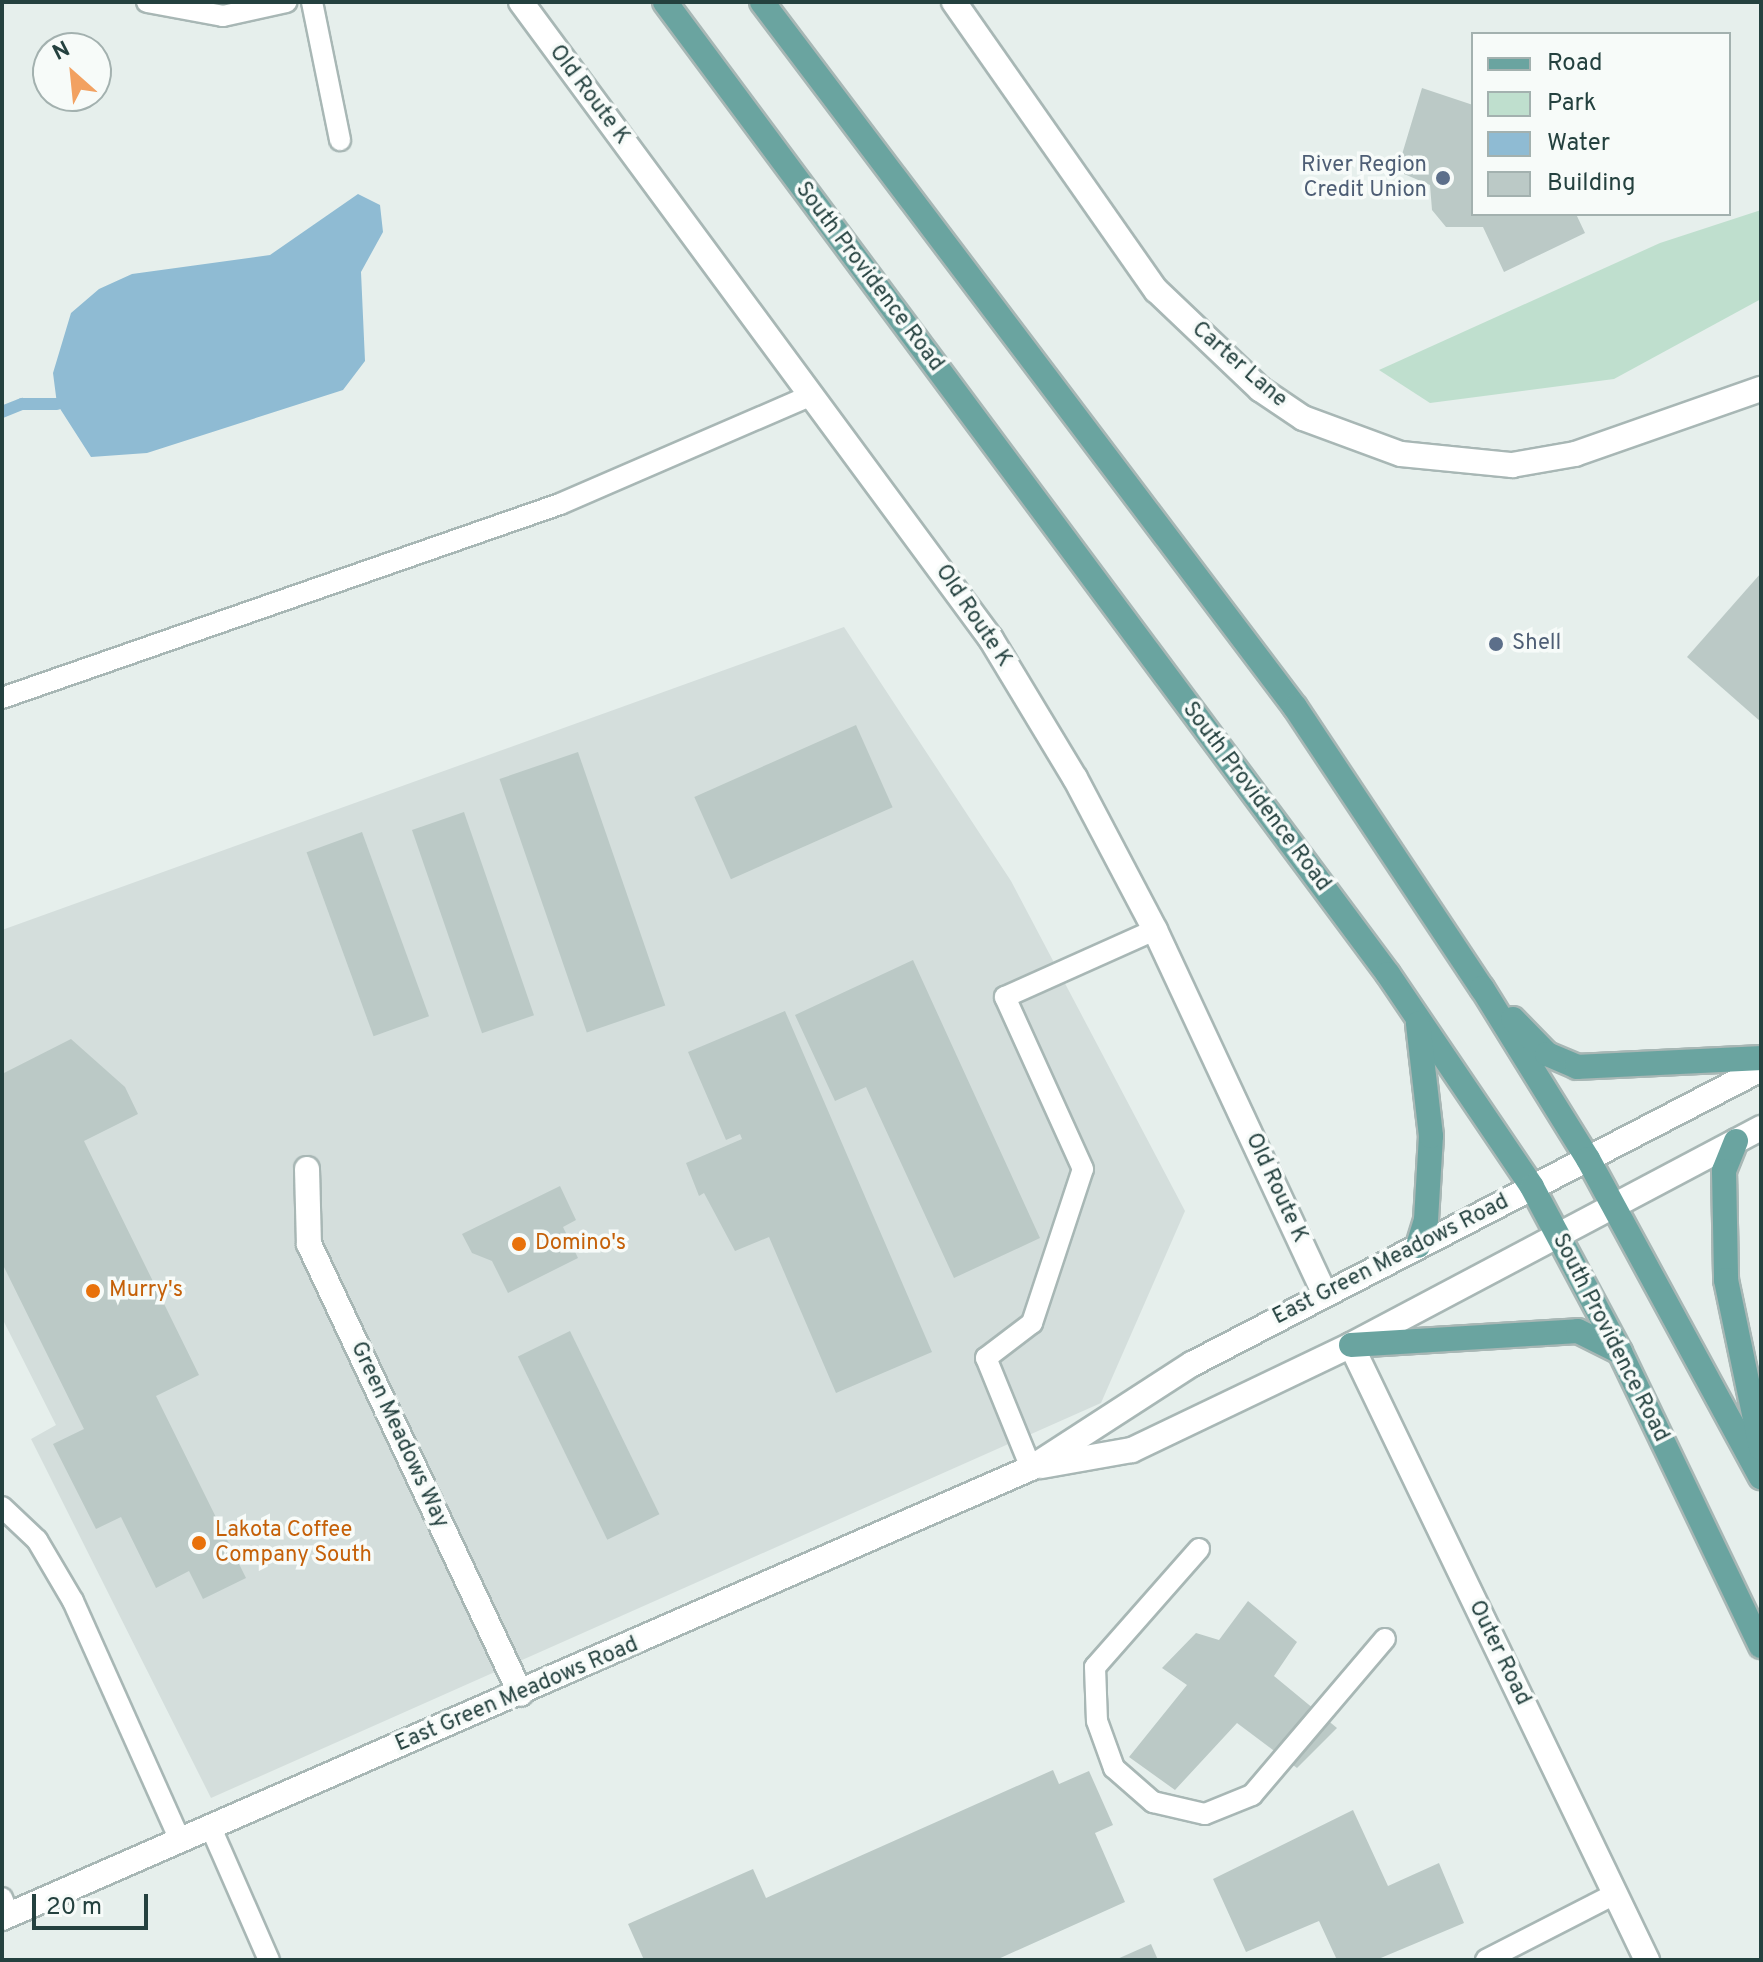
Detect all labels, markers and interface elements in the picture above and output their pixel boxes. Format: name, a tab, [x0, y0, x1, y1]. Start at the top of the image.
north arrow	[32, 32, 112, 112]
legend	[1471, 32, 1731, 216]
text: N	[49, 36, 75, 68]
street label: Old Route K	[543, 40, 635, 150]
text: Road	[1547, 49, 1603, 79]
text: Park	[1547, 89, 1597, 119]
text: Water	[1547, 129, 1610, 159]
place label: River Region Credit Union	[1301, 152, 1427, 204]
marker: River Region Credit Union	[1434, 169, 1452, 187]
text: Building	[1547, 169, 1636, 199]
street label: South Providence Road	[789, 177, 949, 377]
street label: Carter Lane	[1186, 316, 1292, 414]
street label: Old Route K	[929, 560, 1017, 672]
place label: Shell	[1512, 631, 1561, 657]
marker: Shell	[1487, 635, 1505, 653]
street label: South Providence Road	[1176, 697, 1336, 897]
street label: Old Route K	[1239, 1129, 1313, 1247]
street label: East Green Meadows Road	[1269, 1189, 1513, 1331]
street label: South Providence Road	[1546, 1230, 1674, 1446]
place label: Domino's	[535, 1231, 626, 1257]
marker: Domino's	[510, 1235, 528, 1253]
place label: Murry's	[109, 1278, 183, 1304]
marker: Murry's	[84, 1282, 102, 1300]
street label: Green Meadows Way	[344, 1337, 454, 1533]
place label: Lakota Coffee Company South	[215, 1517, 372, 1568]
marker: Lakota Coffee Company South	[190, 1534, 208, 1552]
street label: Outer Road	[1462, 1596, 1536, 1710]
street label: East Green Meadows Road	[392, 1632, 642, 1758]
scale bar	[36, 1878, 152, 1928]
text: 20 m	[46, 1893, 102, 1923]

